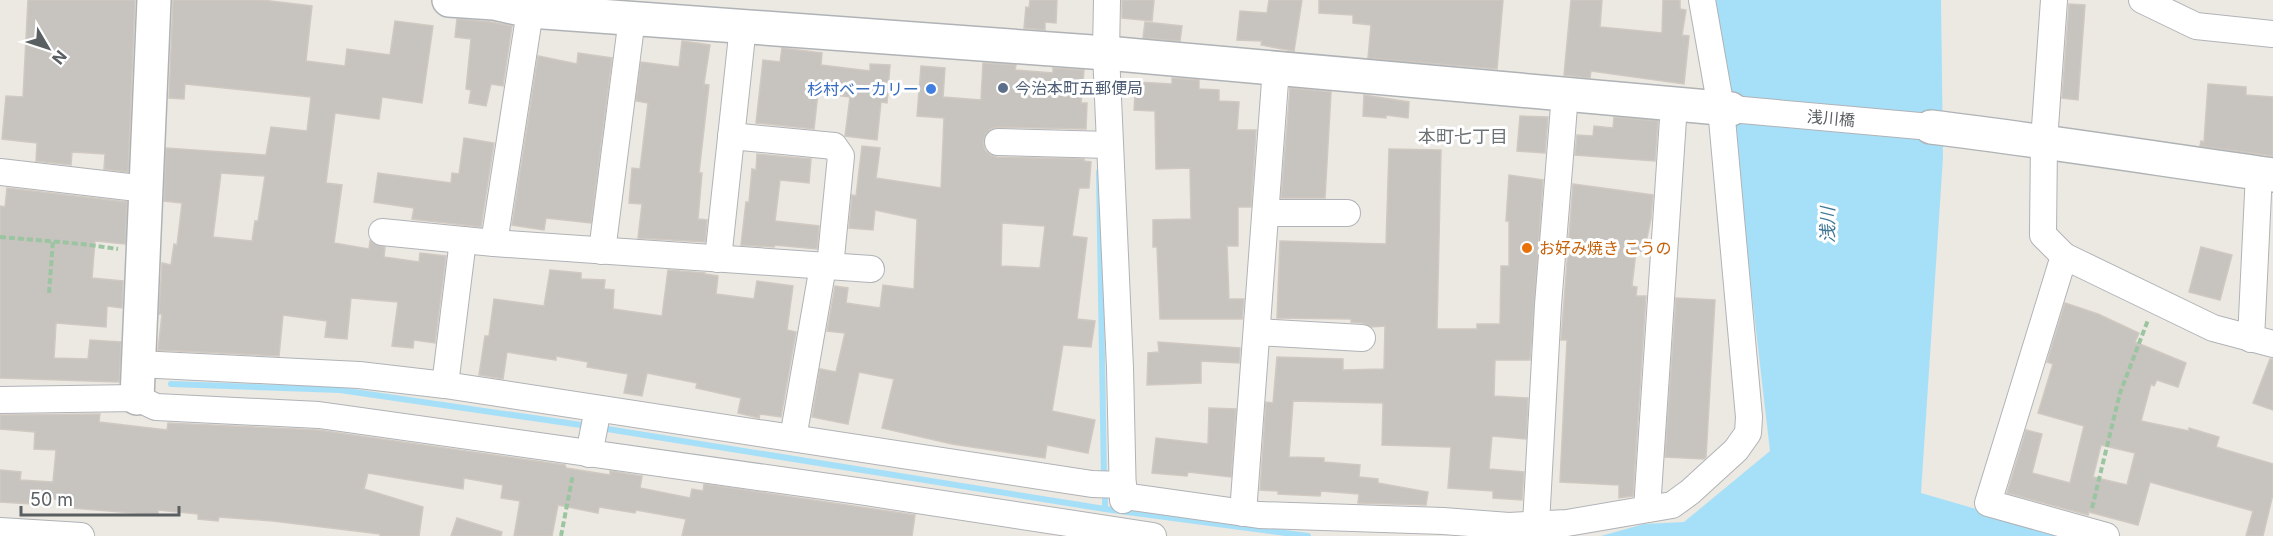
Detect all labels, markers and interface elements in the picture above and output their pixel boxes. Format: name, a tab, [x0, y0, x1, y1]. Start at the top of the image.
north arrow	[18, 18, 78, 78]
text: N	[48, 46, 71, 68]
place label: 今治本町五郵便局	[1015, 78, 1143, 98]
place label: 杉村ベーカリー	[807, 79, 919, 99]
marker: 今治本町五郵便局	[996, 81, 1010, 95]
marker: 杉村ベーカリー	[924, 82, 938, 96]
street label: 浅川橋	[1806, 106, 1856, 130]
district label: 本町七丁目	[1418, 126, 1508, 147]
water label: 浅川	[1817, 205, 1838, 243]
place label: お好み焼き こうの	[1539, 238, 1672, 258]
marker: お好み焼き こうの	[1520, 241, 1534, 255]
scale bar	[21, 479, 178, 517]
text: 50 m	[30, 489, 73, 510]

